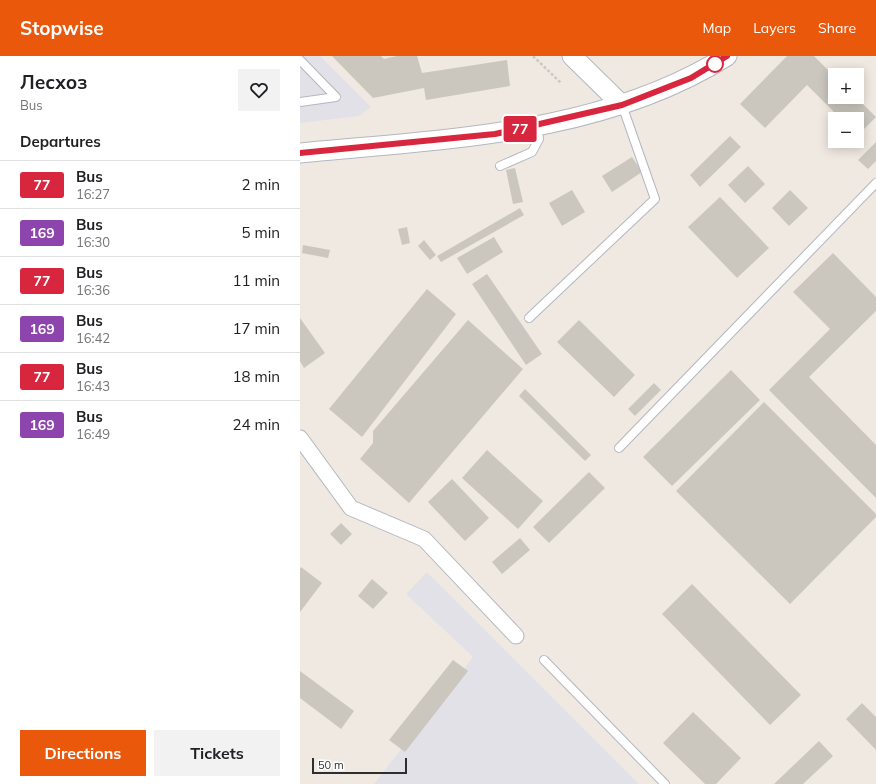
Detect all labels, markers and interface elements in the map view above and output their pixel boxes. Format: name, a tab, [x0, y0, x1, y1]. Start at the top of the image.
text: Stopwise	[20, 16, 104, 40]
text: Map	[702, 19, 731, 37]
text: Layers	[753, 19, 796, 37]
text: Share	[818, 19, 856, 37]
unlabelled marker	[706, 55, 724, 73]
map controls	[828, 68, 864, 148]
button: +	[828, 68, 864, 104]
button: heart	[238, 69, 280, 111]
text: Лесхоз	[20, 70, 87, 94]
text: Bus	[20, 97, 43, 113]
button: −	[828, 112, 864, 148]
line badge: 77	[502, 116, 538, 142]
text: 77	[512, 120, 528, 138]
text: Departures	[20, 132, 101, 151]
text: Bus	[76, 167, 103, 186]
text: 2 min	[242, 175, 280, 194]
text: 77	[34, 176, 50, 194]
text: 16:27	[76, 186, 110, 202]
text: Bus	[76, 215, 103, 234]
text: 5 min	[242, 223, 280, 242]
text: 169	[29, 224, 55, 242]
text: 16:30	[76, 234, 110, 250]
text: Bus	[76, 263, 103, 282]
text: 11 min	[233, 271, 280, 290]
text: 77	[34, 272, 50, 290]
text: 16:36	[76, 282, 110, 298]
text: Bus	[76, 311, 103, 330]
text: 17 min	[233, 319, 280, 338]
text: 169	[29, 320, 55, 338]
text: 16:42	[76, 330, 110, 346]
text: Bus	[76, 359, 103, 378]
text: 18 min	[233, 367, 280, 386]
text: 77	[34, 368, 50, 386]
text: 16:43	[76, 378, 110, 394]
text: Bus	[76, 407, 103, 426]
text: 24 min	[233, 415, 280, 434]
text: 169	[29, 416, 55, 434]
text: 16:49	[76, 426, 110, 442]
button: Directions	[20, 730, 146, 776]
button: Tickets	[154, 730, 280, 776]
scale bar	[312, 756, 407, 775]
text: 50 m	[318, 758, 344, 772]

